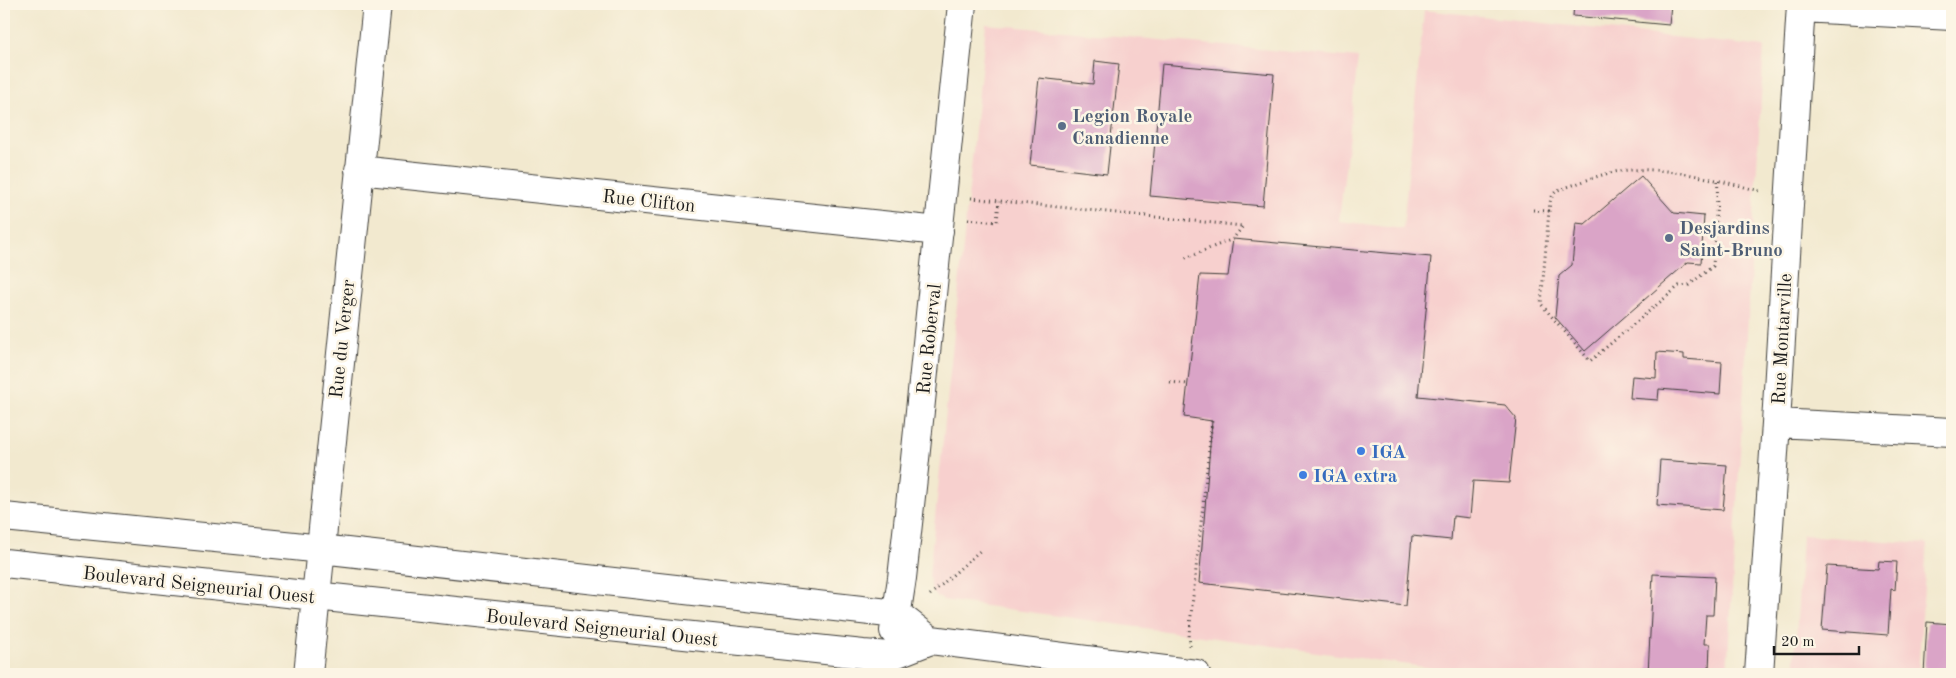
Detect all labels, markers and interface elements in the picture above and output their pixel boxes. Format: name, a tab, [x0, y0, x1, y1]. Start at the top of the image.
place label: Legion Royale Canadienne	[1072, 108, 1192, 149]
marker: Legion Royale Canadienne	[1056, 120, 1068, 132]
street label: Rue Clifton	[601, 188, 696, 217]
place label: Desjardins Saint-Bruno	[1679, 220, 1783, 261]
marker: Desjardins Saint-Bruno	[1663, 232, 1675, 244]
street label: Rue Montarville	[1771, 273, 1796, 405]
street label: Rue du Verger	[328, 279, 359, 400]
street label: Rue Roberval	[915, 283, 946, 395]
place label: IGA	[1371, 444, 1406, 463]
marker: IGA	[1355, 445, 1367, 457]
place label: IGA extra	[1313, 468, 1398, 487]
marker: IGA extra	[1297, 469, 1309, 481]
street label: Boulevard Seigneurial Ouest	[82, 565, 316, 608]
street label: Boulevard Seigneurial Ouest	[485, 608, 719, 651]
scale bar	[1774, 623, 1858, 655]
text: 20 m	[1781, 635, 1815, 650]

